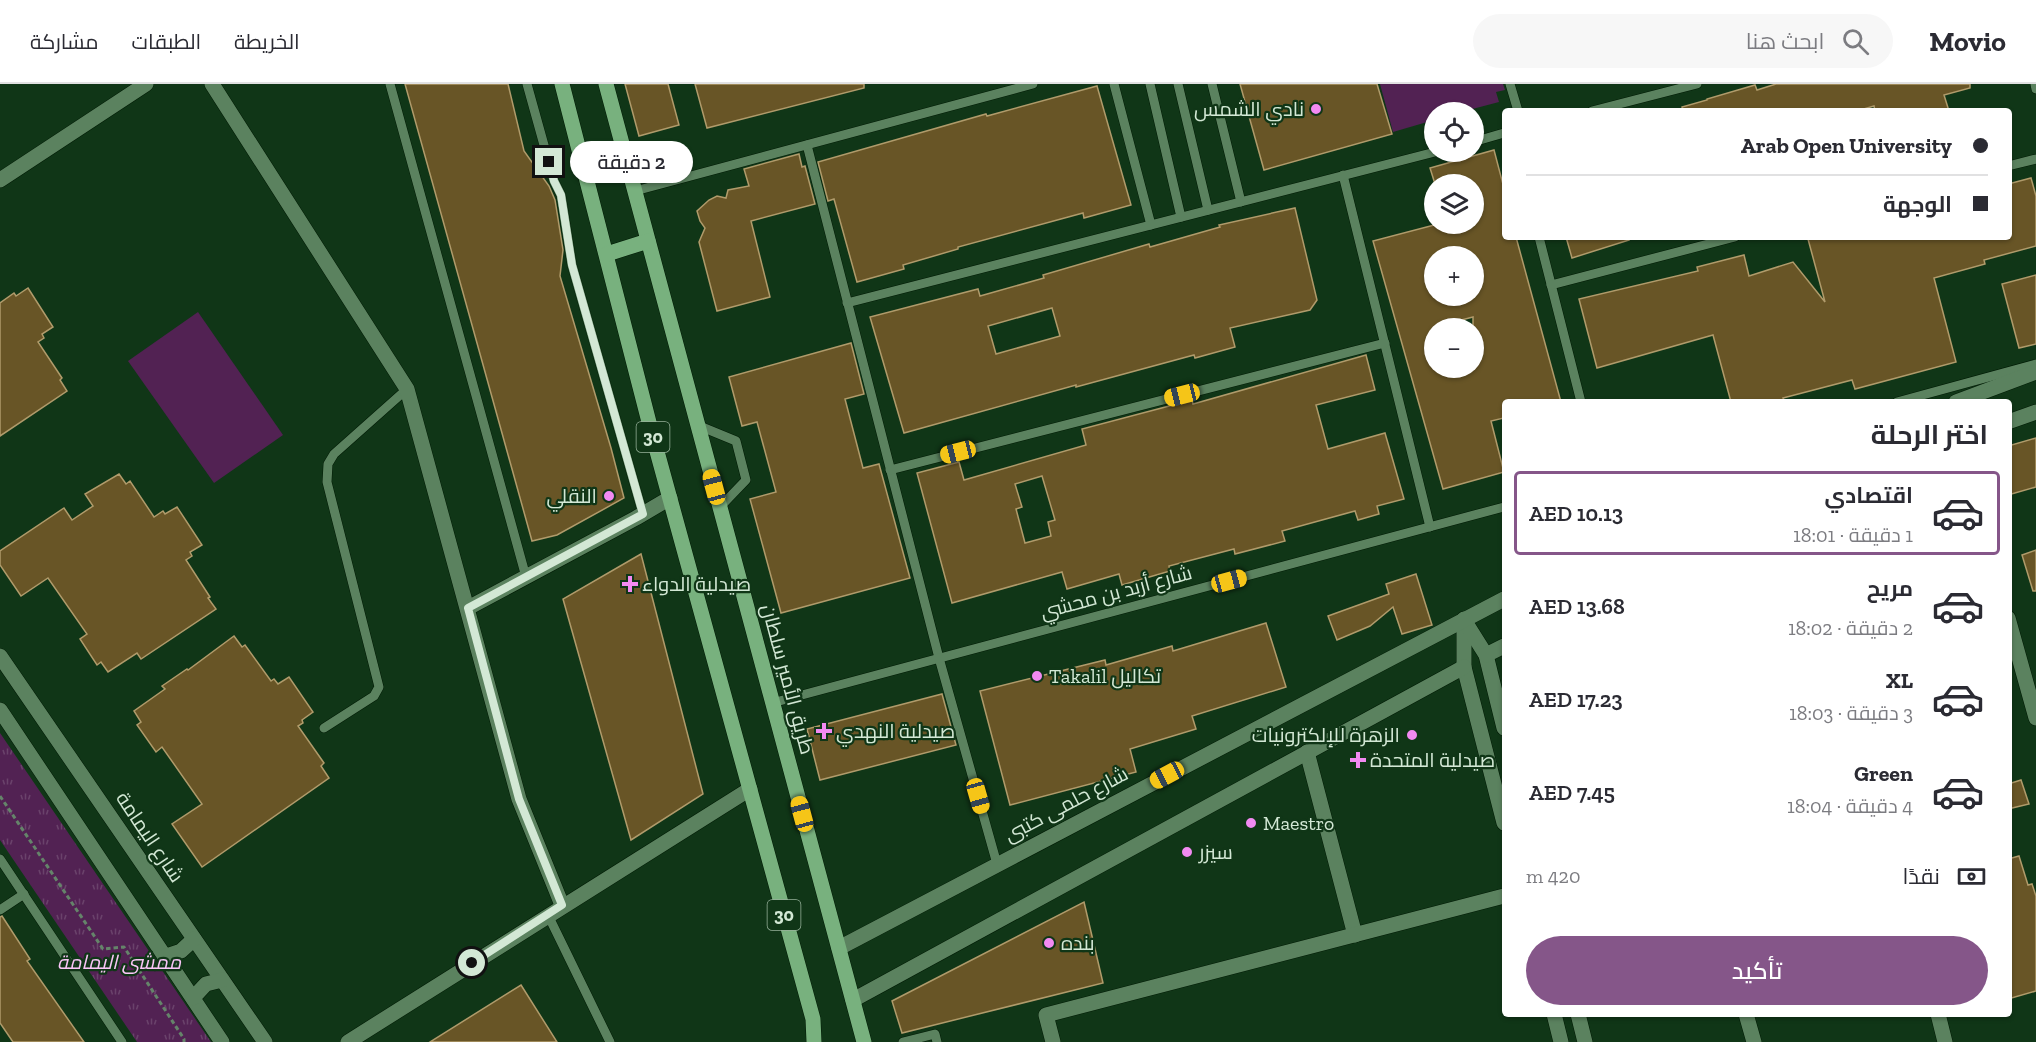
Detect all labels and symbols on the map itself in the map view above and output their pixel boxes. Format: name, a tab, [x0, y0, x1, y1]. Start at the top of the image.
place label: نادي الشمس	[1194, 97, 1304, 125]
marker: نادي الشمس	[1309, 102, 1323, 116]
callout: 2 دقيقة	[570, 141, 693, 183]
route end	[535, 148, 562, 175]
car	[1162, 382, 1202, 408]
road number: 30	[636, 422, 670, 452]
car	[938, 439, 978, 465]
car	[701, 467, 727, 507]
place label: النقلي	[546, 484, 597, 512]
marker: النقلي	[602, 489, 616, 503]
street label: شارع أربد بن محشي	[1037, 560, 1195, 627]
car	[1209, 568, 1249, 594]
place label: صيدلية الدواء	[642, 572, 751, 596]
marker: صيدلية الدواء	[623, 577, 637, 591]
street label: طريق الأمير سلطان	[755, 601, 820, 757]
place label: Takalil تكاليل	[1049, 664, 1162, 689]
marker: Takalil تكاليل	[1030, 669, 1044, 683]
place label: صيدلية النهدي	[836, 719, 955, 747]
place label: الزهرة للإلكترونيات	[1252, 723, 1400, 748]
marker: صيدلية النهدي	[817, 724, 831, 738]
marker: الزهرة للإلكترونيات	[1405, 728, 1419, 742]
place label: صيدلية المتحدة	[1370, 748, 1495, 772]
marker: صيدلية المتحدة	[1351, 753, 1365, 767]
car	[1147, 759, 1187, 791]
street label: شارع حلمى كتبى	[1000, 761, 1133, 848]
car	[964, 776, 992, 816]
street label: شارع اليمامة	[109, 787, 189, 888]
car	[789, 794, 815, 834]
place label: Maestro	[1263, 811, 1334, 835]
marker: Maestro	[1244, 816, 1258, 830]
place label: سيزر	[1198, 840, 1233, 864]
marker: سيزر	[1180, 845, 1194, 859]
road number: 30	[768, 900, 800, 930]
place label: بنده	[1061, 931, 1095, 955]
marker: بنده	[1042, 936, 1056, 950]
route start	[458, 949, 485, 976]
park label: ممشى اليمامة	[57, 950, 182, 974]

